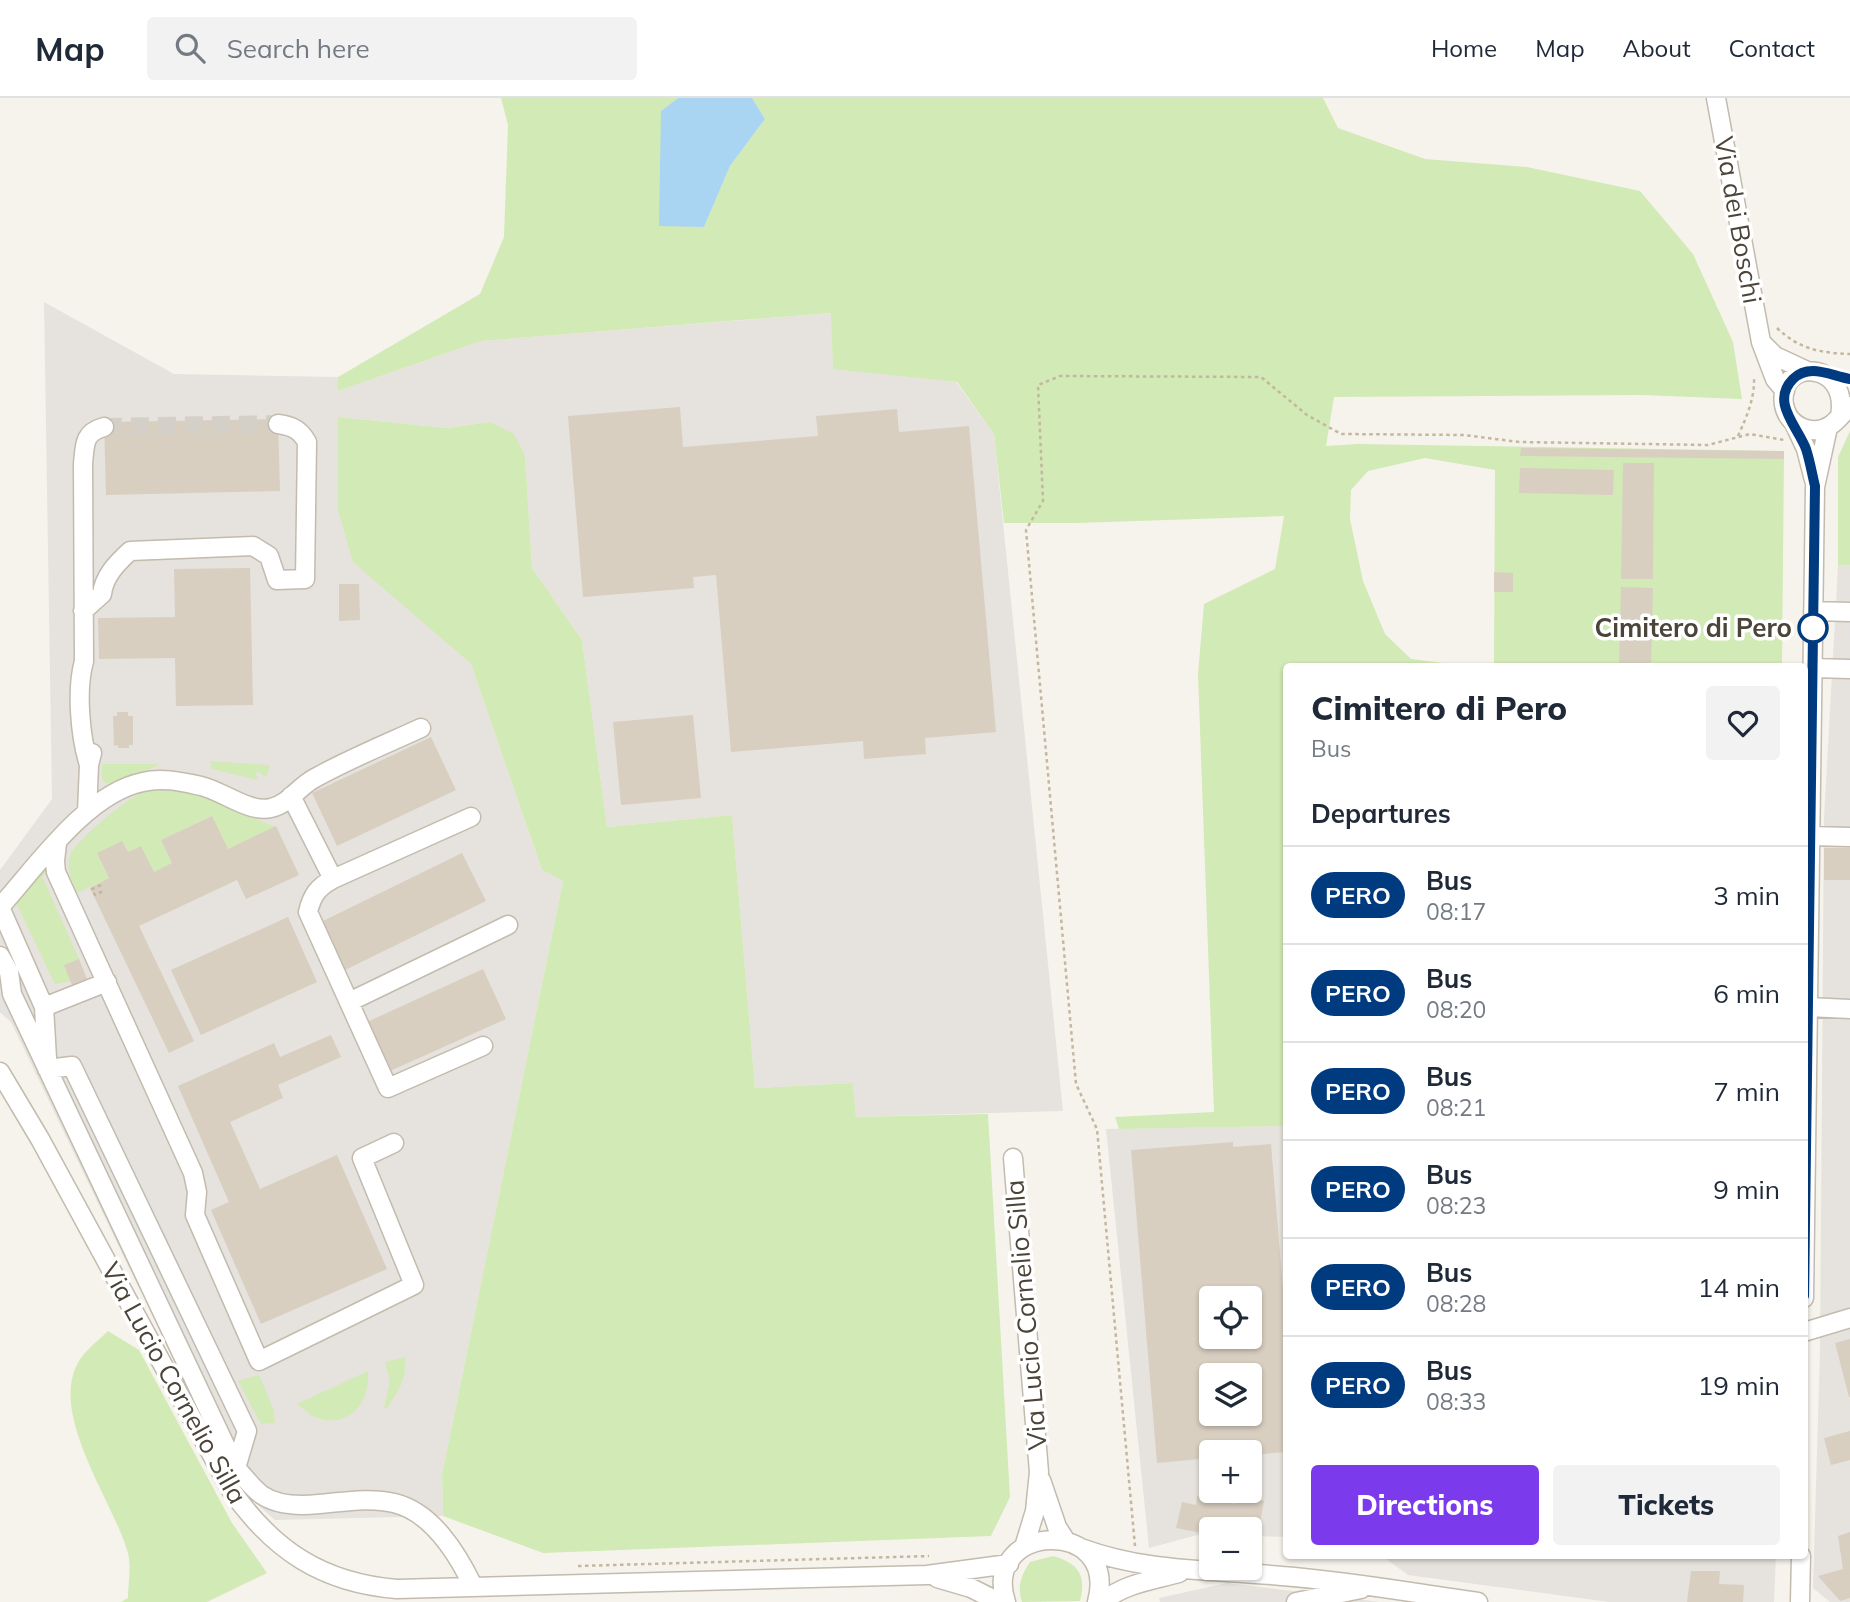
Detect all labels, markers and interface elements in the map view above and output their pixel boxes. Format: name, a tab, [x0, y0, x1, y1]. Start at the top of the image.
search box	[147, 17, 637, 80]
text: Map	[35, 28, 105, 69]
icon: search	[171, 29, 209, 67]
text: Search here	[227, 32, 370, 65]
text: Home	[1431, 33, 1497, 63]
text: Map	[1535, 33, 1585, 63]
text: About	[1623, 33, 1691, 63]
text: Contact	[1729, 33, 1815, 63]
street label: Via dei Boschi	[1708, 134, 1769, 306]
place label: Cimitero di Pero	[1594, 611, 1792, 644]
marker: Cimitero di Pero	[1798, 613, 1828, 643]
button: heart	[1706, 686, 1780, 760]
text: Cimitero di Pero	[1311, 687, 1567, 728]
text: Bus	[1311, 734, 1351, 763]
text: Departures	[1311, 797, 1451, 830]
text: Bus	[1426, 864, 1472, 897]
text: 3 min	[1713, 879, 1780, 912]
text: PERO	[1325, 880, 1391, 910]
text: 08:17	[1426, 897, 1486, 926]
text: Bus	[1426, 962, 1472, 995]
text: 6 min	[1713, 977, 1780, 1010]
text: PERO	[1325, 978, 1391, 1008]
text: 08:20	[1426, 995, 1486, 1024]
text: Bus	[1426, 1060, 1472, 1093]
text: 7 min	[1713, 1075, 1780, 1108]
text: PERO	[1325, 1076, 1391, 1106]
text: 08:21	[1426, 1093, 1486, 1122]
text: Bus	[1426, 1158, 1472, 1191]
text: 9 min	[1713, 1173, 1780, 1206]
text: PERO	[1325, 1174, 1391, 1204]
street label: Via Lucio Cornelio Silla	[997, 1179, 1054, 1452]
text: 08:23	[1426, 1191, 1486, 1220]
street label: Via Lucio Cornelio Silla	[94, 1256, 255, 1509]
text: Bus	[1426, 1256, 1472, 1289]
text: 14 min	[1698, 1271, 1780, 1304]
text: PERO	[1325, 1272, 1391, 1302]
map controls	[1199, 1286, 1262, 1580]
button: locate	[1199, 1286, 1262, 1349]
text: 08:28	[1426, 1289, 1486, 1318]
text: Bus	[1426, 1354, 1472, 1387]
button: layers	[1199, 1363, 1262, 1426]
text: 19 min	[1698, 1369, 1780, 1402]
text: PERO	[1325, 1370, 1391, 1400]
text: 08:33	[1426, 1387, 1486, 1416]
button: +	[1199, 1440, 1262, 1503]
button: Directions	[1311, 1465, 1539, 1545]
button: Tickets	[1553, 1465, 1780, 1545]
button: −	[1199, 1517, 1262, 1580]

